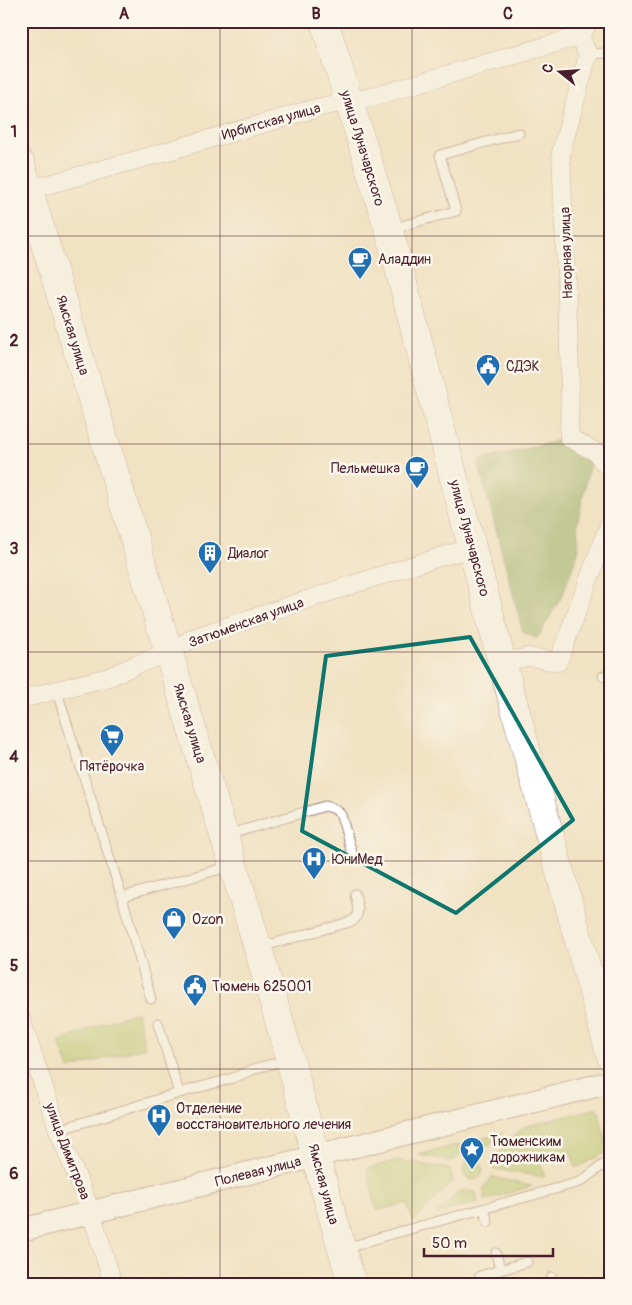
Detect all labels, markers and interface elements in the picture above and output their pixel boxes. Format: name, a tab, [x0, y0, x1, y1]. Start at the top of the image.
text: A	[119, 4, 130, 24]
text: B	[311, 4, 321, 24]
text: C	[503, 4, 513, 24]
north arrow	[534, 48, 584, 98]
text: С	[539, 61, 558, 75]
street label: улица Луначарского	[337, 87, 388, 209]
street label: Ирбитская улица	[220, 99, 322, 144]
text: 1	[11, 122, 17, 142]
street label: Нагорная улица	[556, 207, 577, 299]
cafe icon: Аладдин	[347, 246, 373, 280]
place label: Аладдин	[378, 251, 431, 268]
street label: Ямская улица	[52, 293, 93, 377]
text: 2	[10, 331, 19, 351]
public building icon: СДЭК	[475, 353, 501, 387]
place label: СДЭК	[506, 358, 540, 375]
cafe icon: Пельмешка	[404, 455, 430, 489]
place label: Пельмешка	[331, 460, 400, 477]
street label: улица Луначарского	[446, 477, 493, 599]
text: 3	[10, 539, 19, 559]
building icon: Диалог	[197, 540, 223, 574]
place label: Диалог	[227, 545, 269, 562]
street label: Затюменская улица	[186, 594, 306, 651]
street label: Ямская улица	[169, 681, 210, 765]
supermarket icon: Пятёрочка	[99, 723, 125, 757]
text: 4	[9, 747, 19, 767]
place label: Пятёрочка	[80, 758, 144, 775]
hospital icon: ЮниМед	[301, 846, 327, 880]
place label: ЮниМед	[332, 851, 383, 868]
shop icon: Ozon	[161, 906, 187, 940]
place label: Ozon	[192, 911, 224, 928]
text: 5	[10, 956, 19, 976]
public building icon: Тюмень 625001	[182, 973, 208, 1007]
place label: Тюмень 625001	[212, 978, 311, 995]
street label: улица Димитрова	[41, 1099, 94, 1202]
place label: Отделение восстановительного лечения	[176, 1100, 351, 1133]
hospital icon: Отделение восстановительного лечения	[146, 1103, 172, 1137]
place label: Тюменским дорожникам	[490, 1133, 565, 1166]
place icon: Тюменским дорожникам	[459, 1136, 485, 1170]
street label: Ямская улица	[305, 1142, 342, 1226]
street label: Полевая улица	[213, 1153, 303, 1190]
text: 6	[9, 1164, 19, 1184]
scale bar	[424, 1225, 553, 1257]
text: 50 m	[432, 1234, 467, 1253]

